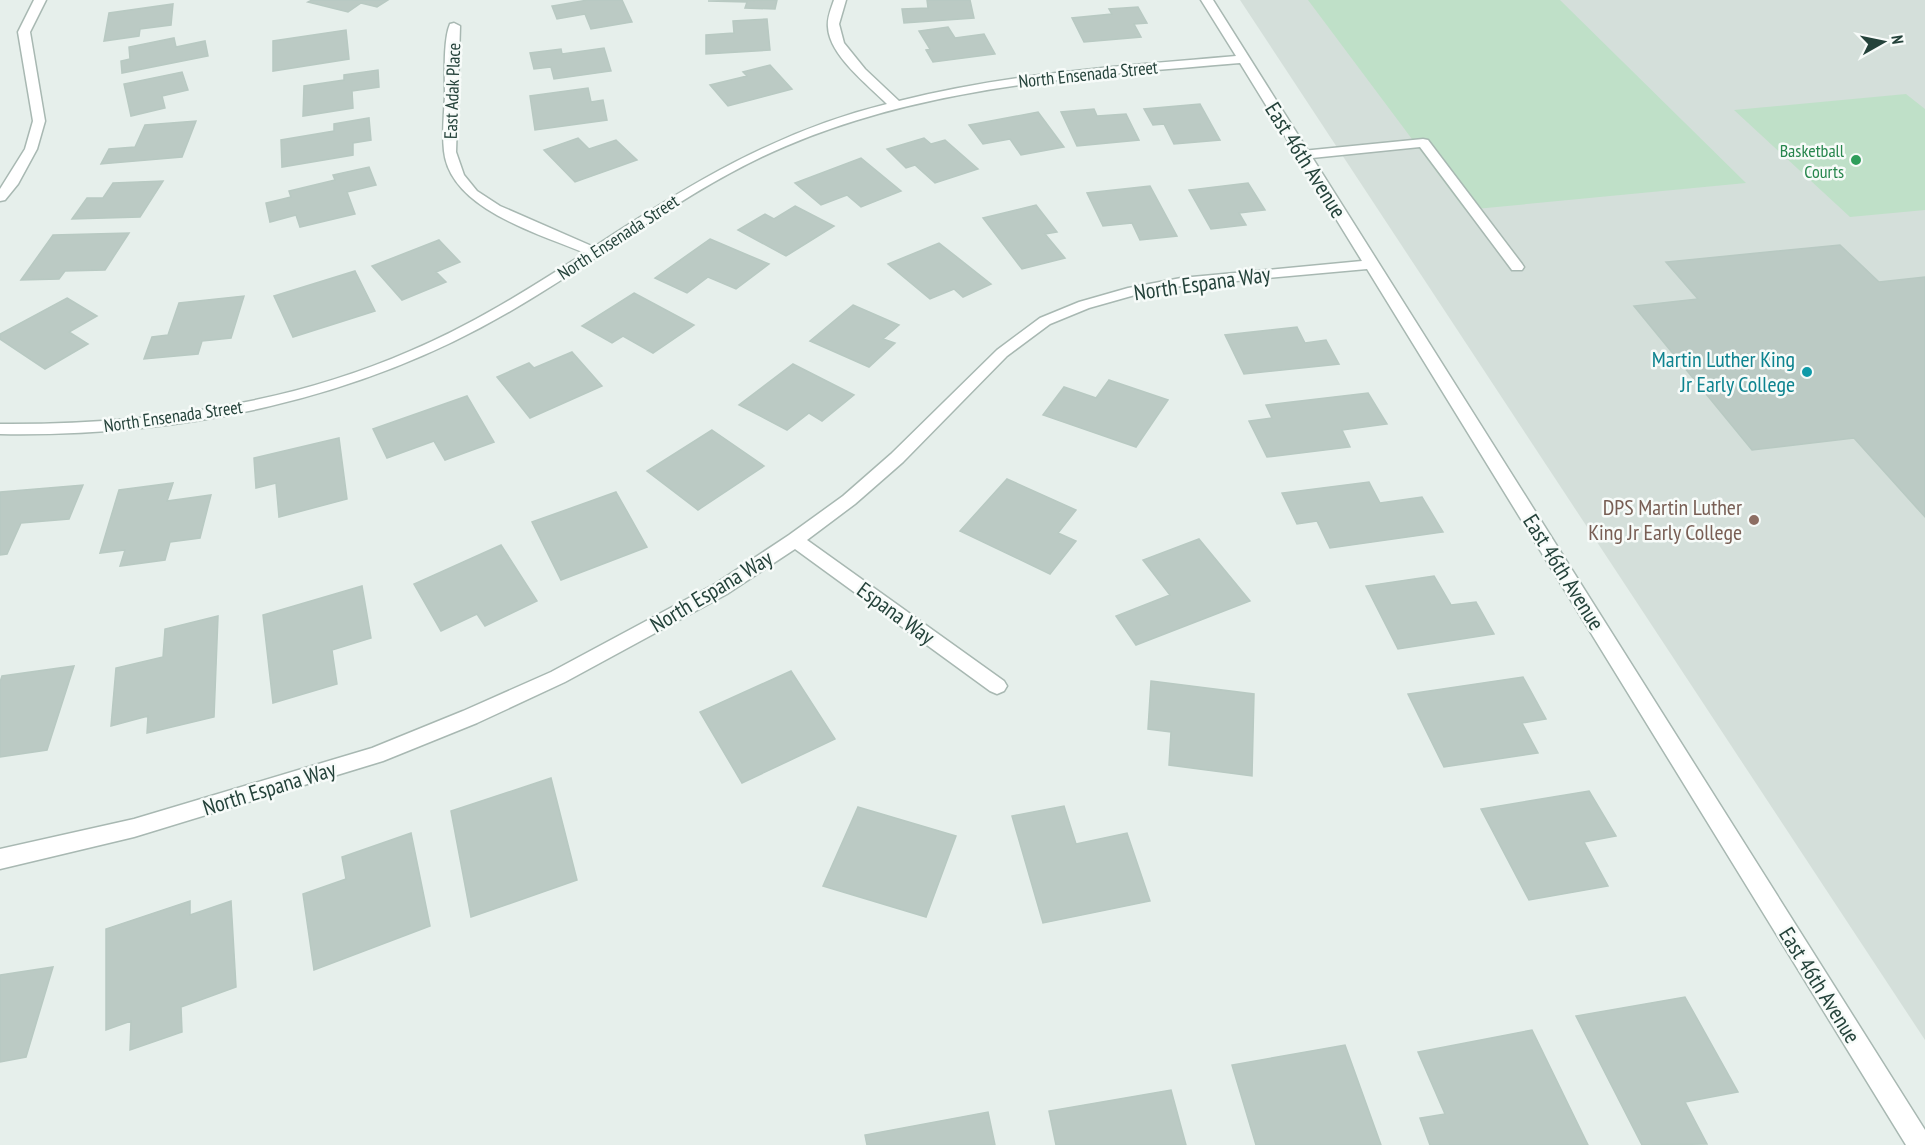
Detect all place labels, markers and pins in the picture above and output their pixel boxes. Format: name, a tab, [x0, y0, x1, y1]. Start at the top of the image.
place label: Basketball Courts	[1780, 139, 1845, 183]
marker: Basketball Courts	[1849, 153, 1863, 167]
place label: Martin Luther King Jr Early College	[1652, 345, 1795, 398]
marker: Martin Luther King Jr Early College	[1800, 365, 1814, 379]
place label: DPS Martin Luther King Jr Early College	[1588, 493, 1742, 546]
marker: DPS Martin Luther King Jr Early College	[1747, 513, 1761, 527]

